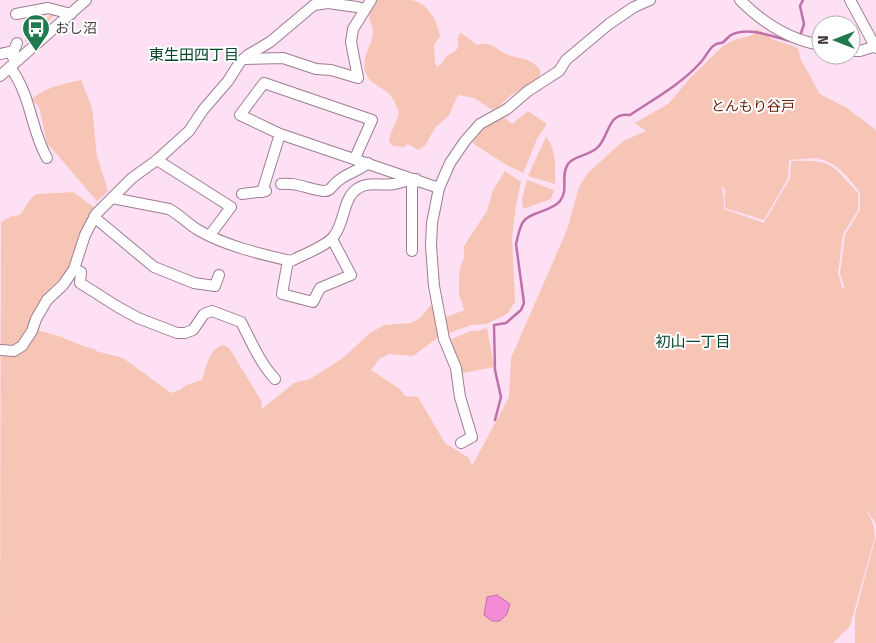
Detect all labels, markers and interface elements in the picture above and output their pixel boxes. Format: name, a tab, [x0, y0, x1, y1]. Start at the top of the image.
bus stop icon: おし沼	[21, 13, 51, 52]
north arrow	[811, 15, 861, 65]
place label: おし沼	[55, 20, 97, 37]
text: N	[815, 35, 832, 45]
district label: 東生田四丁目	[149, 46, 239, 64]
park label: とんもり谷戸	[711, 98, 795, 115]
district label: 初山一丁目	[655, 333, 731, 351]

